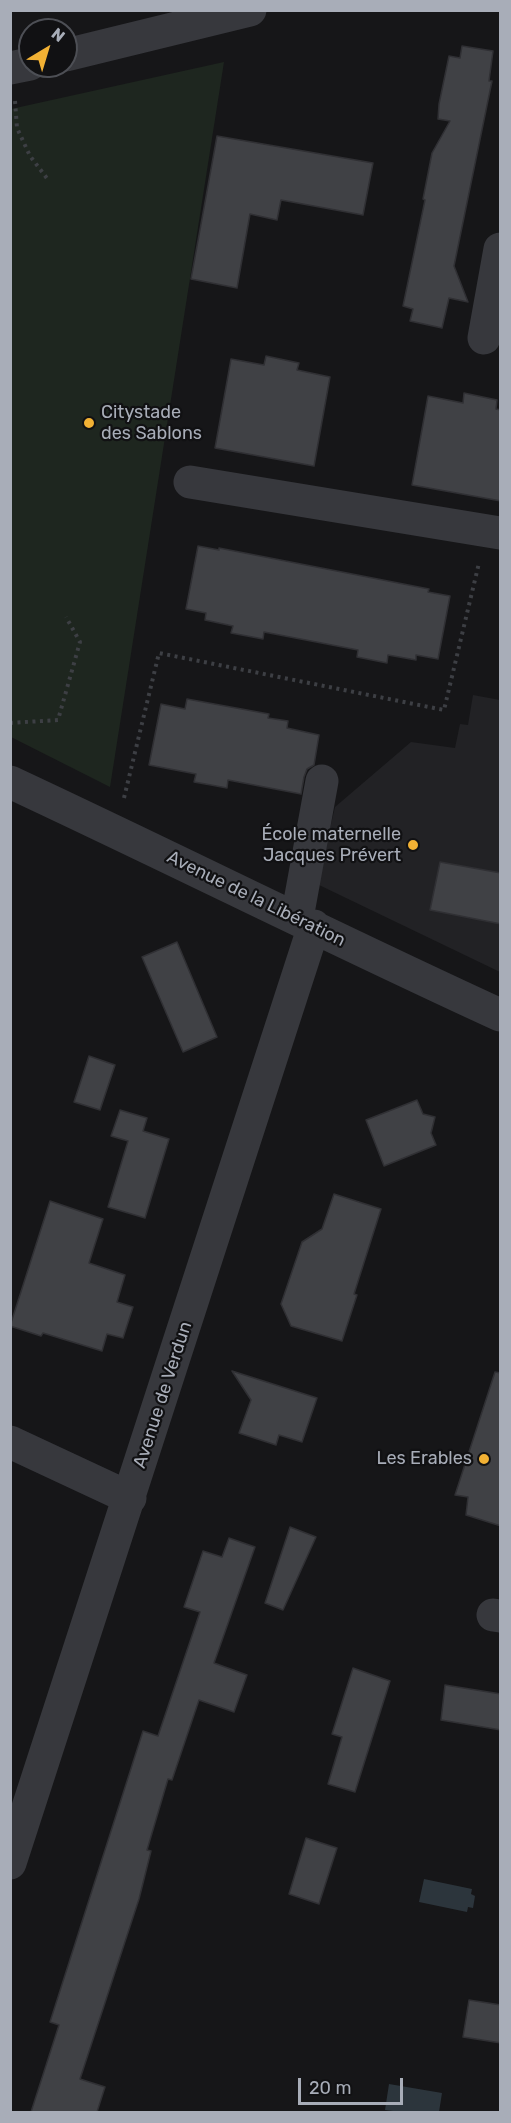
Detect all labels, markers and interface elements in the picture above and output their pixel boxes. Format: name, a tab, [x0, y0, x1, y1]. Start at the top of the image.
north arrow	[18, 18, 78, 78]
text: N	[48, 24, 69, 46]
place label: Citystade des Sablons	[101, 402, 202, 444]
marker: Citystade des Sablons	[82, 416, 96, 430]
place label: École maternelle Jacques Prévert	[261, 824, 401, 866]
marker: École maternelle Jacques Prévert	[406, 838, 420, 852]
street label: Avenue de la Libération	[163, 846, 349, 952]
street label: Avenue de Verdun	[129, 1319, 197, 1471]
place label: Les Erables	[377, 1448, 472, 1470]
marker: Les Erables	[477, 1452, 491, 1466]
scale bar	[301, 2066, 406, 2104]
text: 20 m	[309, 2077, 351, 2099]

